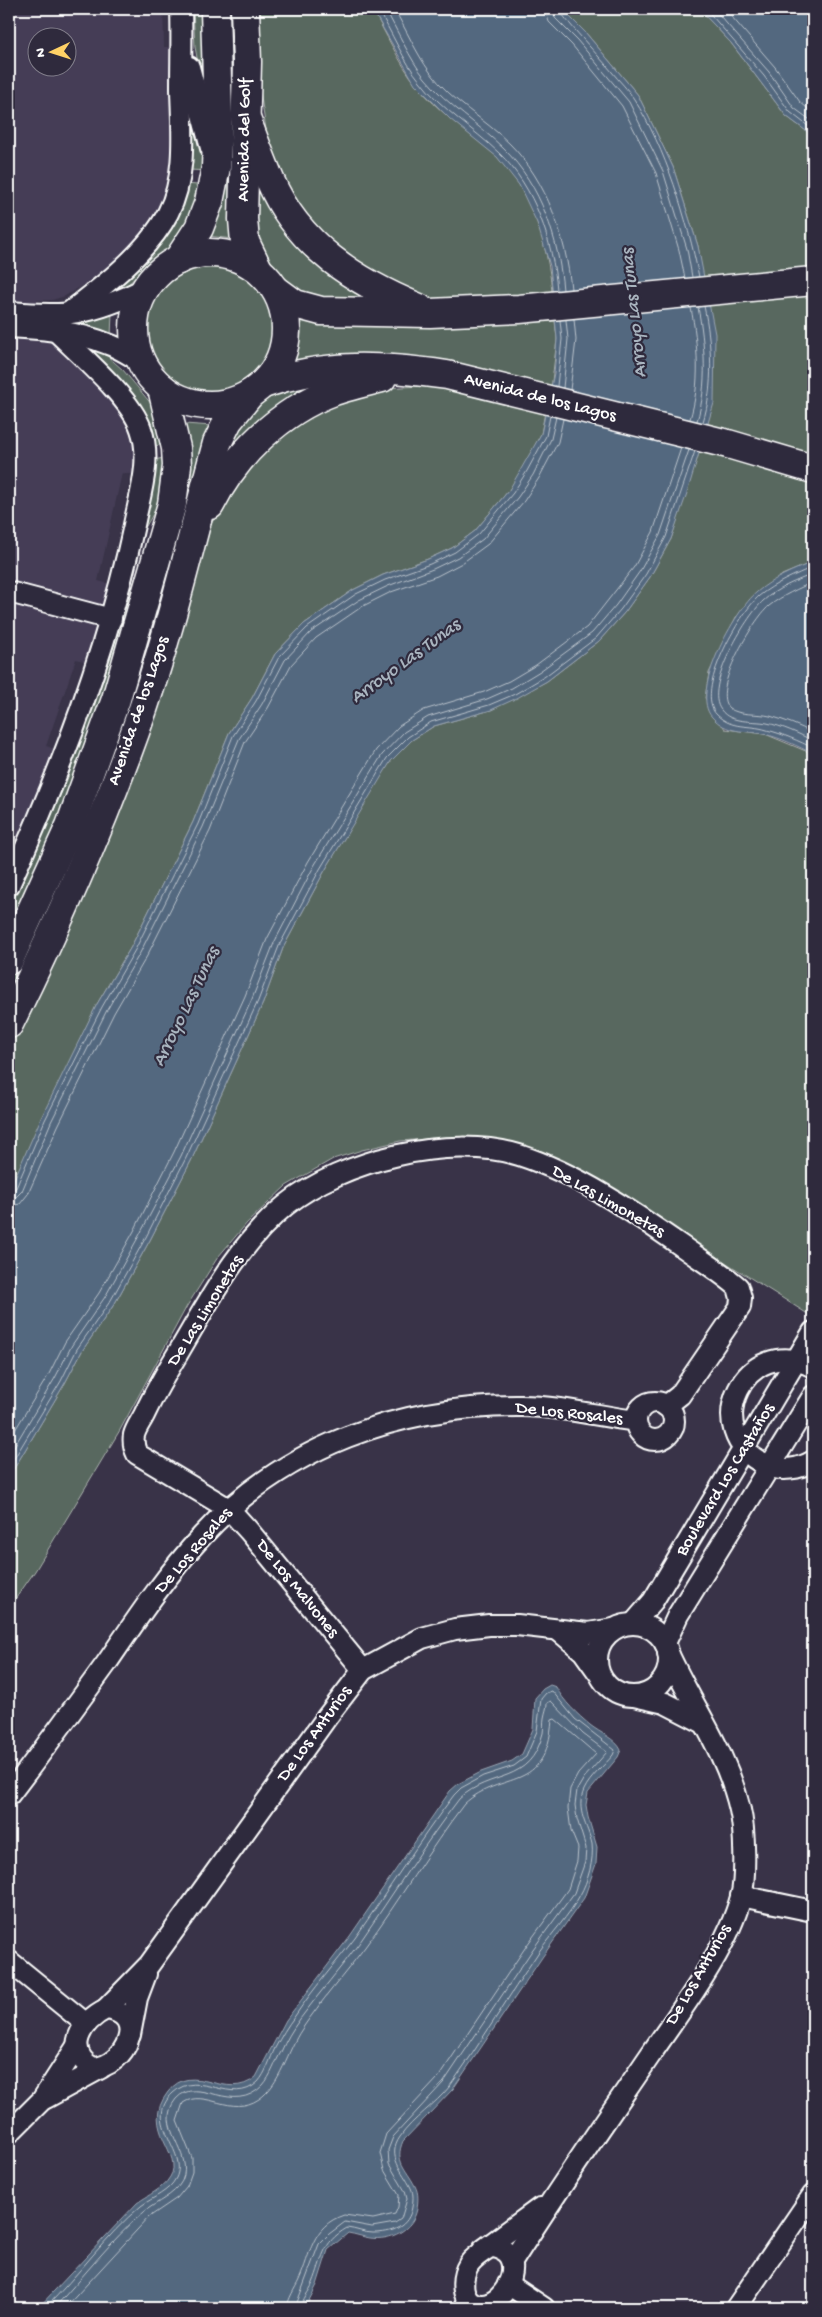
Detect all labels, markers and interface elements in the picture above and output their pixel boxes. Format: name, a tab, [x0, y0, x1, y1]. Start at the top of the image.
north arrow	[28, 28, 78, 78]
text: N	[33, 48, 50, 58]
street label: Avenida del Golf	[233, 77, 257, 202]
water label: Arroyo Las Tunas	[617, 245, 653, 379]
street label: Avenida de los Lagos	[462, 369, 620, 427]
water label: Arroyo Las Tunas	[347, 613, 467, 710]
street label: Avenida de los Lagos	[104, 632, 175, 788]
water label: Arroyo Las Tunas	[148, 942, 227, 1070]
street label: De Las Limonetas	[547, 1161, 670, 1244]
street label: De Las Limonetas	[163, 1250, 249, 1371]
street label: De Los Rosales	[514, 1398, 625, 1430]
street label: Boulevard Los Castaños	[672, 1399, 781, 1561]
street label: De Los Rosales	[150, 1503, 238, 1599]
street label: De Los Malvones	[250, 1535, 344, 1643]
street label: De Los Anturios	[273, 1681, 358, 1787]
street label: De Los Anturios	[661, 1919, 737, 2030]

